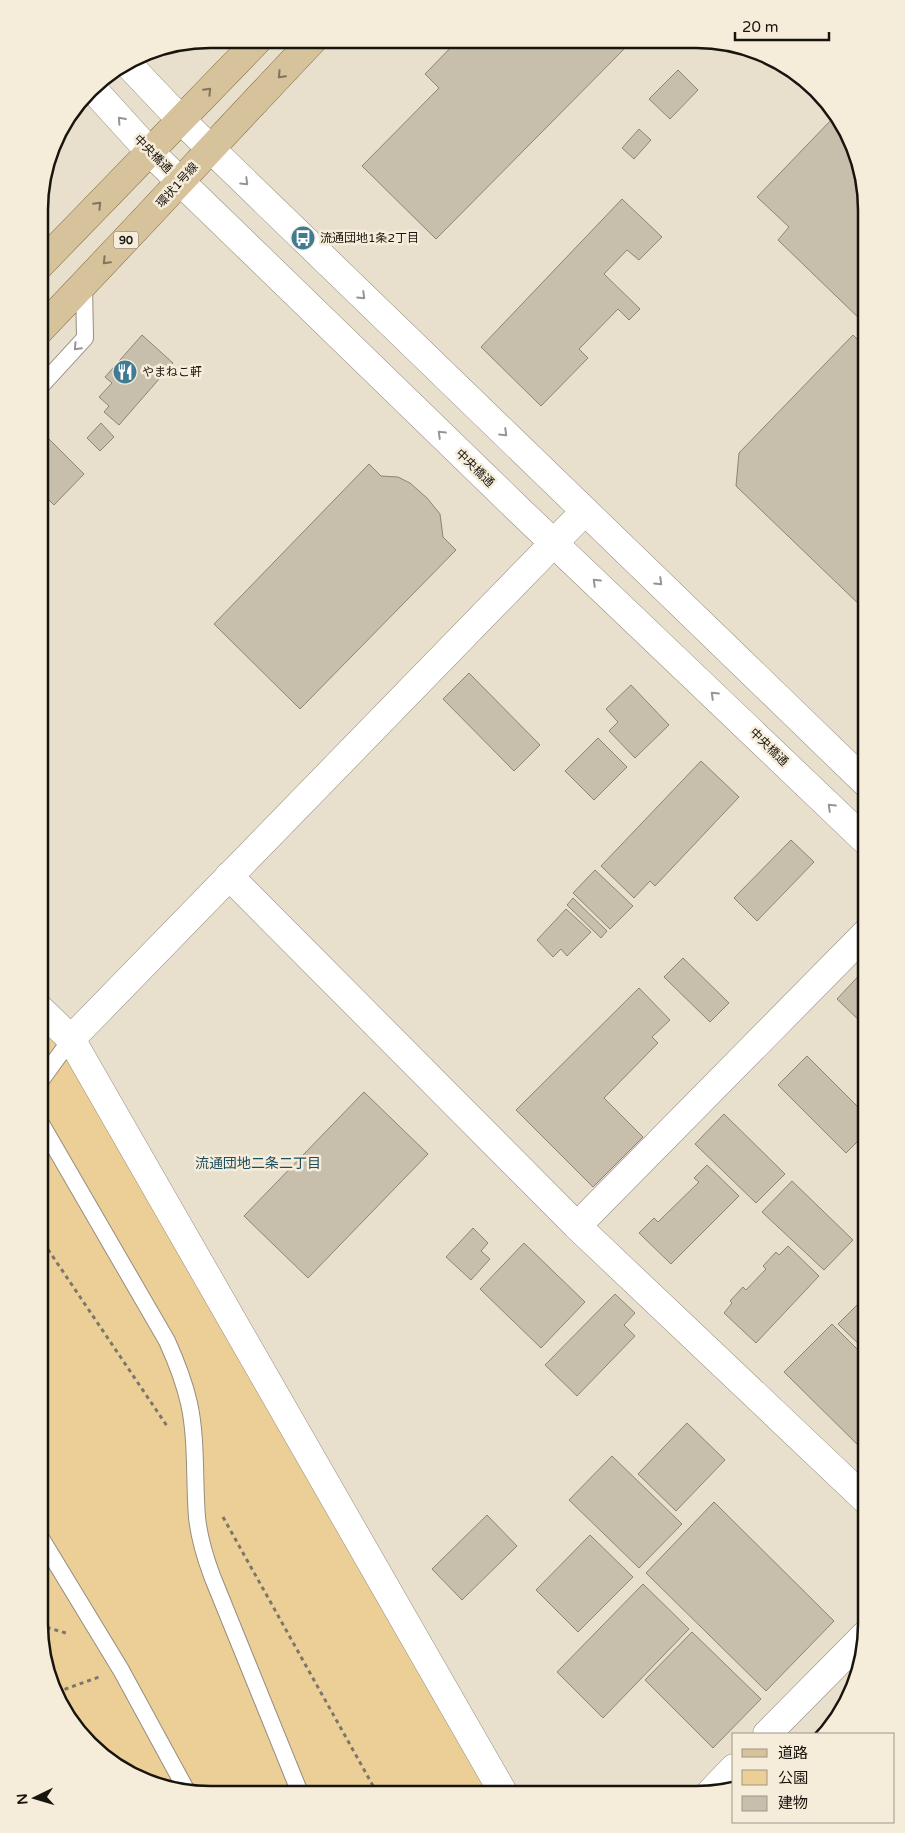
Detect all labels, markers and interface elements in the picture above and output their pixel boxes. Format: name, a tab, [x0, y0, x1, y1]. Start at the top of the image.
scale bar	[735, 10, 829, 42]
text: 20 m	[742, 18, 779, 36]
one-way arrow	[278, 69, 287, 78]
one-way arrow	[202, 88, 211, 97]
one-way arrow	[118, 116, 127, 125]
street label: 中央橋通	[131, 132, 175, 176]
street label: 環状1号線	[153, 160, 201, 210]
one-way arrow	[240, 177, 249, 186]
one-way arrow	[92, 201, 101, 210]
bus stop icon: 流通団地1条2丁目	[290, 225, 316, 251]
place label: 流通団地1条2丁目	[320, 231, 419, 245]
road number: 90	[114, 232, 138, 248]
one-way arrow	[103, 256, 112, 265]
one-way arrow	[356, 290, 365, 299]
one-way arrow	[74, 342, 83, 351]
restaurant icon: やまねこ軒	[112, 359, 138, 385]
place label: やまねこ軒	[142, 365, 202, 379]
one-way arrow	[498, 427, 507, 436]
one-way arrow	[437, 431, 446, 440]
street label: 中央橋通	[453, 446, 497, 490]
one-way arrow	[653, 576, 662, 585]
one-way arrow	[593, 579, 602, 588]
one-way arrow	[710, 692, 719, 701]
street label: 中央橋通	[747, 725, 791, 769]
one-way arrow	[828, 804, 837, 813]
district label: 流通団地二条二丁目	[195, 1155, 321, 1172]
legend	[732, 1733, 895, 1823]
text: 道路	[778, 1744, 808, 1762]
text: 公園	[778, 1769, 808, 1787]
north arrow	[10, 1773, 60, 1823]
text: N	[14, 1793, 32, 1805]
text: 建物	[778, 1794, 808, 1812]

